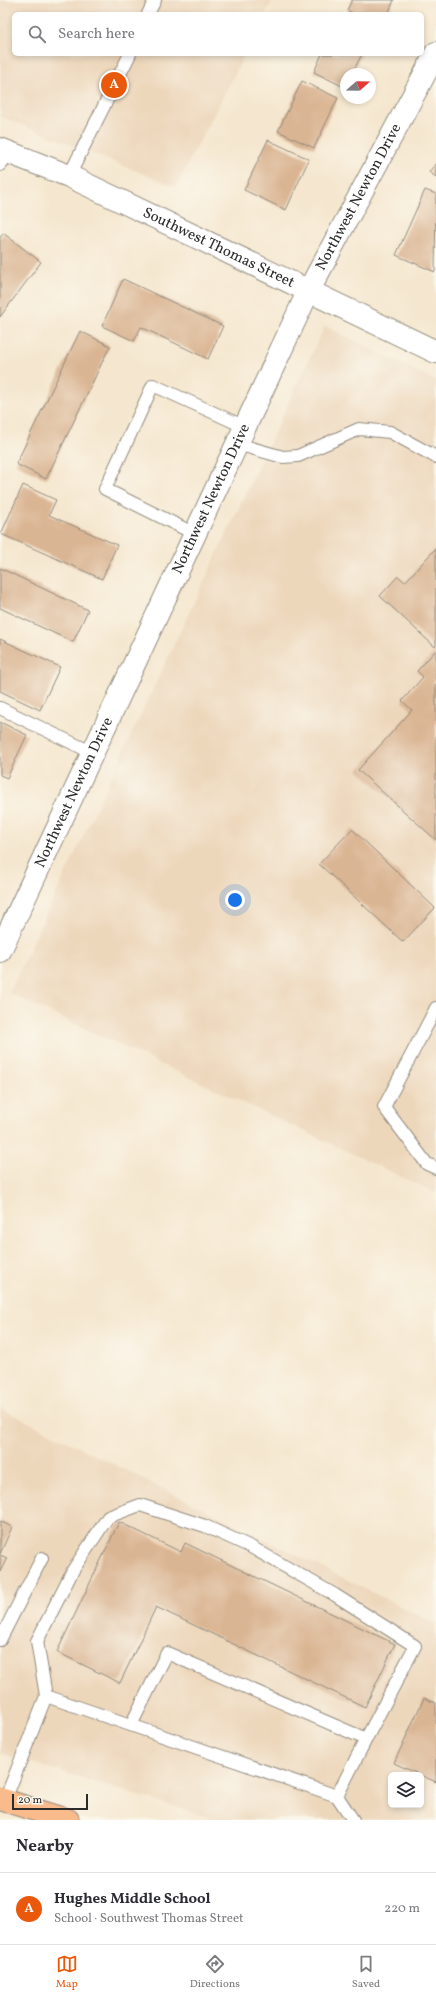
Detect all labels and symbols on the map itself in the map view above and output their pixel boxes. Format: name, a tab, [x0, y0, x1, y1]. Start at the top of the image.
north arrow	[340, 68, 376, 104]
pin: A	[101, 70, 127, 100]
street label: Northwest Newton Drive	[311, 120, 407, 274]
street label: Southwest Thomas Street	[139, 202, 298, 293]
street label: Northwest Newton Drive	[167, 420, 256, 578]
street label: Northwest Newton Drive	[30, 714, 118, 871]
your location	[225, 890, 245, 910]
scale bar	[12, 1792, 88, 1811]

